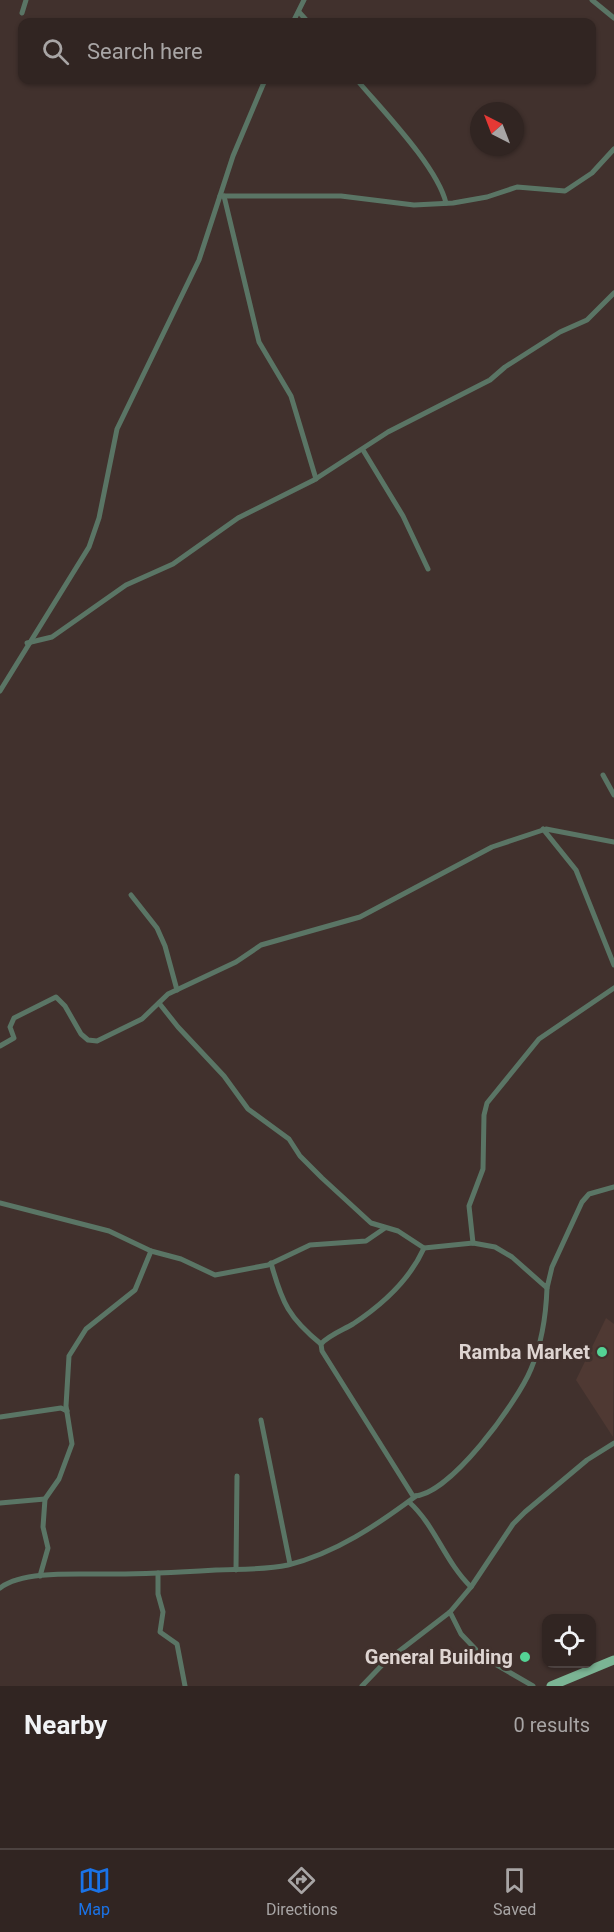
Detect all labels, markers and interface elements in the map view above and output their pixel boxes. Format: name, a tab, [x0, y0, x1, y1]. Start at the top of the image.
search box	[18, 18, 596, 84]
icon: search	[39, 35, 72, 68]
text: Search here	[87, 39, 203, 64]
north arrow	[470, 102, 524, 156]
place label: Ramba Market	[459, 1340, 590, 1364]
marker: Ramba Market	[595, 1345, 609, 1359]
map controls	[542, 1614, 596, 1668]
button: locate	[542, 1614, 596, 1668]
place label: General Building	[365, 1645, 513, 1669]
marker: General Building	[518, 1650, 532, 1664]
text: Nearby	[24, 1710, 107, 1740]
text: 0 results	[514, 1713, 590, 1737]
tab: Map	[78, 1864, 111, 1919]
tab: Directions	[266, 1864, 338, 1919]
tab: Saved	[493, 1864, 536, 1919]

